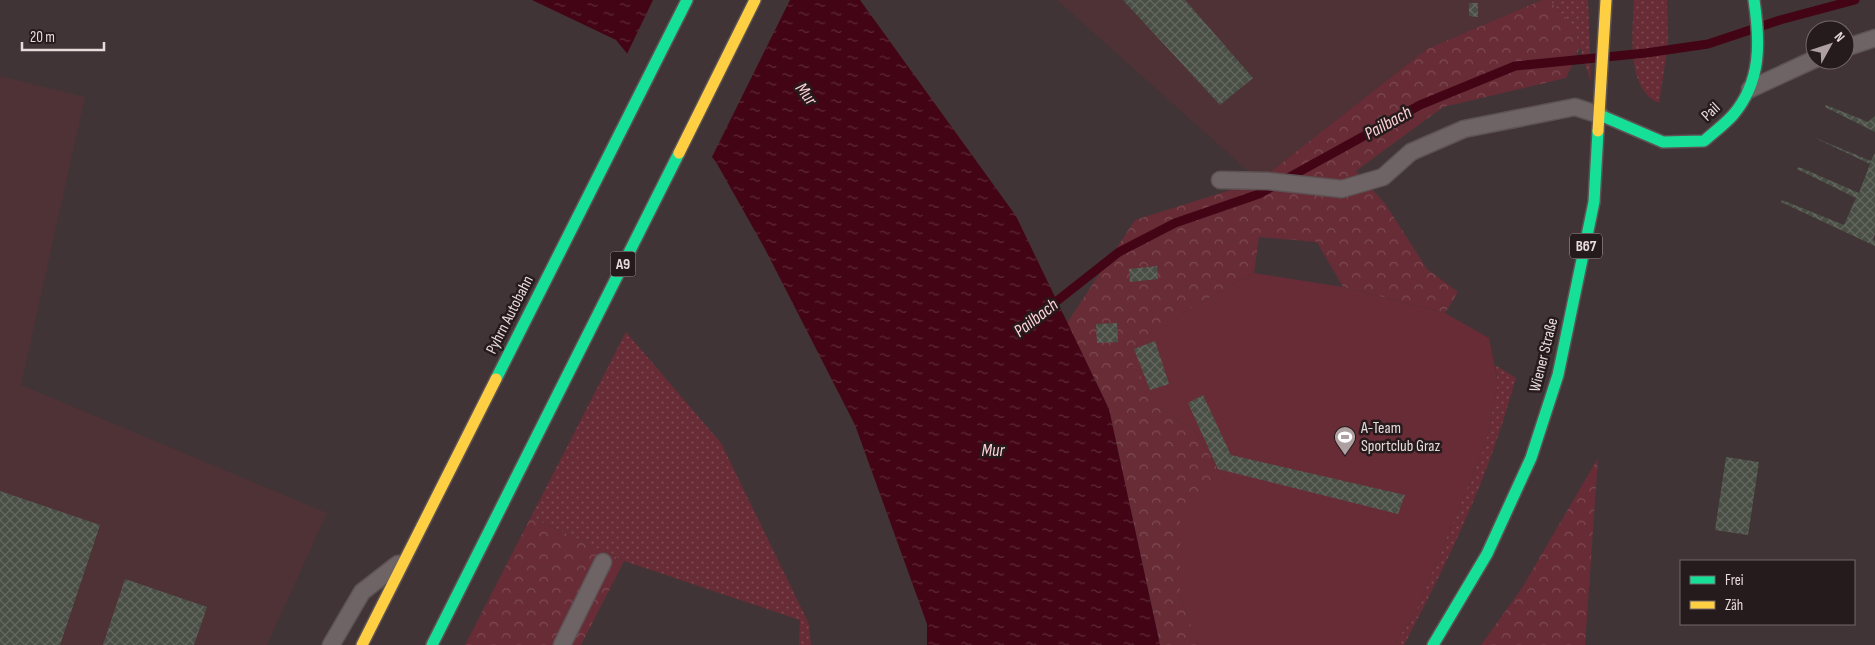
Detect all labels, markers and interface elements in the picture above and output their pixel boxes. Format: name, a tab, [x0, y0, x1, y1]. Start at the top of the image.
scale bar	[22, 20, 105, 52]
north arrow	[1805, 20, 1855, 70]
text: 20 m	[30, 28, 55, 47]
text: N	[1831, 29, 1848, 45]
water label: Mur	[791, 79, 822, 110]
street label: Pail	[1698, 99, 1724, 125]
water label: Pailbach	[1361, 101, 1416, 144]
road number: B67	[1570, 234, 1602, 258]
road number: A9	[610, 252, 636, 276]
street label: Pyhrn Autobahn	[482, 273, 538, 357]
water label: Pailbach	[1010, 294, 1063, 342]
street label: Wiener Straße	[1526, 316, 1562, 394]
place label: A-Team Sportclub Graz	[1360, 419, 1440, 456]
sports icon: A-Team Sportclub Graz	[1333, 425, 1357, 456]
water label: Mur	[982, 440, 1005, 461]
legend	[1680, 560, 1855, 625]
text: Frei	[1725, 571, 1744, 590]
text: Zäh	[1725, 596, 1743, 615]

